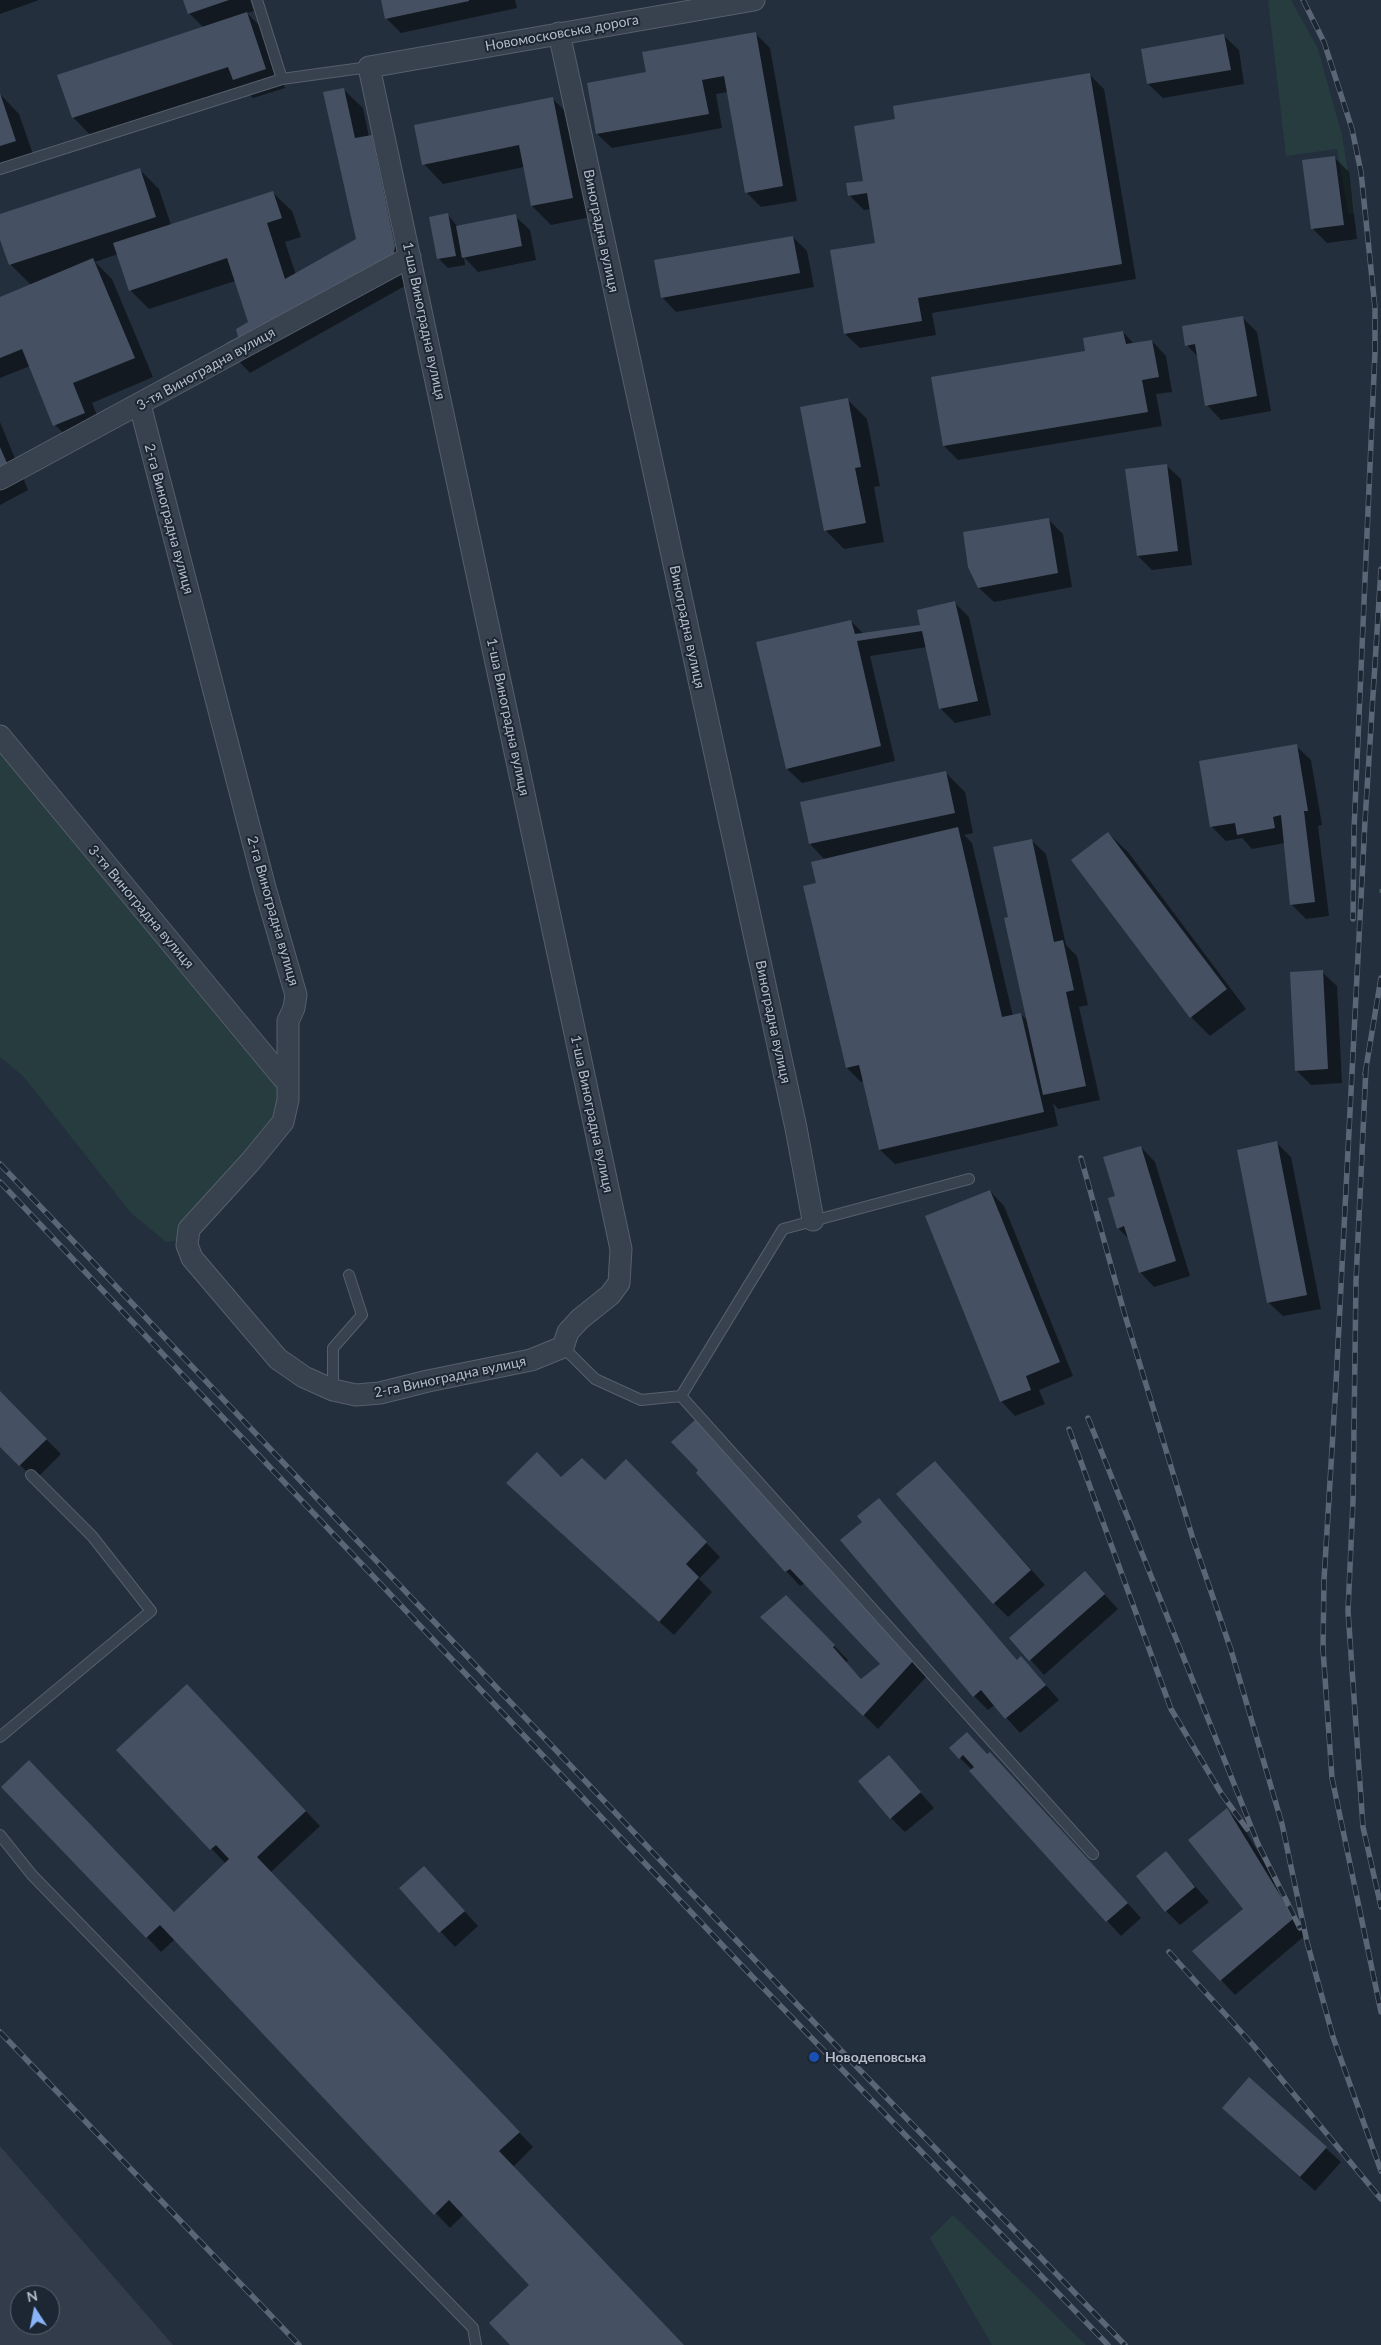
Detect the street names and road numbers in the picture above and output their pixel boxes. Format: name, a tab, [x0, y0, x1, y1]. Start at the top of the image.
street label: Новомосковська дорога	[484, 11, 640, 55]
street label: Виноградна вулиця	[580, 168, 622, 294]
street label: 1-ша Виноградна вулиця	[399, 241, 449, 401]
street label: 3-тя Виноградна вулиця	[134, 324, 278, 414]
street label: 2-га Виноградна вулиця	[141, 442, 197, 596]
street label: Виноградна вулиця	[666, 564, 708, 690]
street label: 1-ша Виноградна вулиця	[483, 637, 533, 797]
street label: 2-га Виноградна вулиця	[244, 834, 302, 988]
street label: 3-тя Виноградна вулиця	[85, 842, 197, 972]
street label: Виноградна вулиця	[752, 959, 794, 1085]
street label: 1-ша Виноградна вулиця	[567, 1034, 617, 1194]
street label: 2-га Виноградна вулиця	[372, 1353, 528, 1401]

